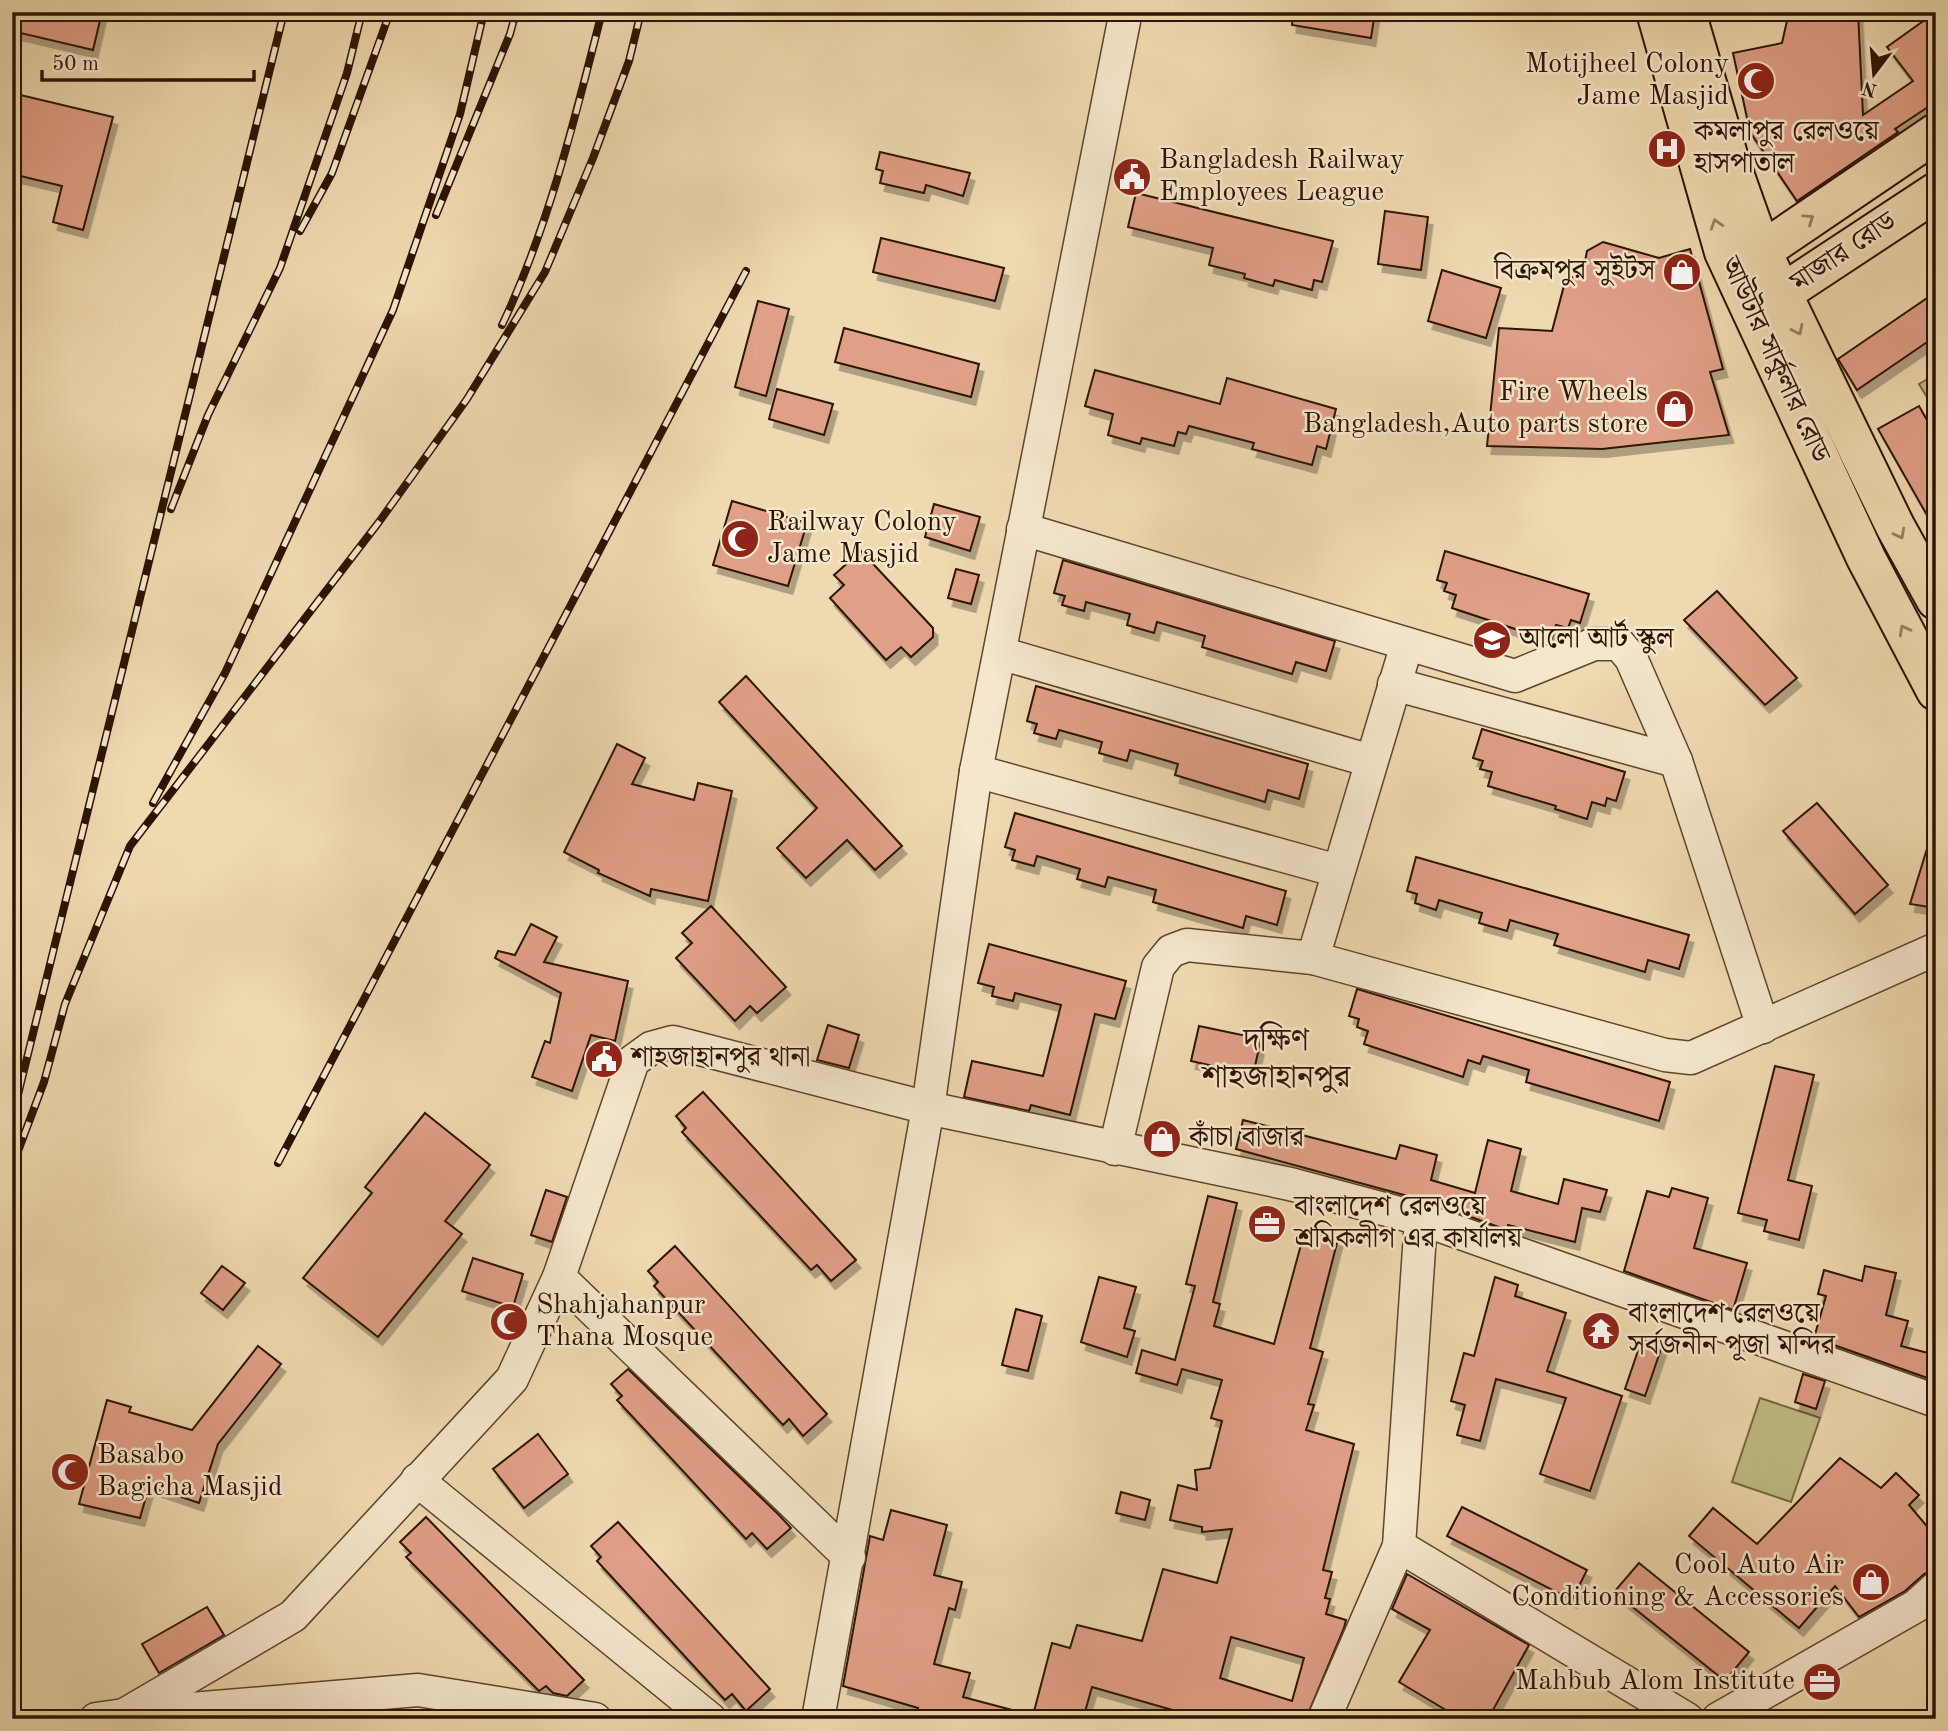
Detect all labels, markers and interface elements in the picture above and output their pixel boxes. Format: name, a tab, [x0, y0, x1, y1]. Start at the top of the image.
scale bar	[42, 38, 254, 82]
north arrow	[1840, 38, 1910, 108]
place label: Motijheel Colony Jame Masjid	[1525, 51, 1729, 111]
text: 50 m	[52, 54, 99, 75]
mosque icon: Motijheel Colony Jame Masjid	[1735, 60, 1777, 102]
text: N	[1860, 77, 1880, 99]
place label: কমলাপুর রেলওয়ে হাসপাতাল	[1693, 119, 1880, 179]
hospital icon: কমলাপুর রেলওয়ে হাসপাতাল	[1646, 128, 1688, 170]
place label: Bangladesh Railway Employees League	[1159, 147, 1405, 207]
public building icon: Bangladesh Railway Employees League	[1111, 156, 1153, 198]
street label: মাজার রোড	[1786, 207, 1903, 299]
one-way arrow	[1801, 215, 1814, 228]
one-way arrow	[1709, 218, 1724, 230]
street label: আউটার সার্কুলার রোড	[1713, 250, 1840, 469]
shop icon: বিক্রমপুর সুইটস	[1661, 251, 1703, 293]
place label: বিক্রমপুর সুইটস	[1493, 252, 1656, 287]
one-way arrow	[1790, 323, 1804, 335]
place label: Fire Wheels Bangladesh,Auto parts store	[1303, 379, 1648, 439]
shop icon: Fire Wheels Bangladesh,Auto parts store	[1654, 388, 1696, 430]
place label: Railway Colony Jame Masjid	[767, 509, 957, 569]
mosque icon: Railway Colony Jame Masjid	[719, 518, 761, 560]
one-way arrow	[1891, 527, 1905, 539]
school or university icon: আলো আর্ট স্কুল	[1471, 619, 1513, 661]
place label: আলো আর্ট স্কুল	[1518, 619, 1676, 655]
one-way arrow	[1899, 625, 1912, 637]
district label: দক্ষিণ শাহজাহানপুর	[1201, 1021, 1352, 1095]
public building icon: শাহজাহানপুর থানা	[583, 1038, 625, 1080]
place label: শাহজাহানপুর থানা	[630, 1045, 811, 1074]
shop icon: কাঁচা বাজার	[1141, 1118, 1183, 1160]
place label: কাঁচা বাজার	[1188, 1120, 1306, 1153]
place label: বাংলাদেশ রেলওয়ে শ্রমিকলীগ এর কার্যালয়	[1293, 1194, 1523, 1254]
office icon: বাংলাদেশ রেলওয়ে শ্রমিকলীগ এর কার্যালয়	[1246, 1203, 1288, 1245]
place label: Shahjahanpur Thana Mosque	[536, 1292, 713, 1352]
mosque icon: Shahjahanpur Thana Mosque	[488, 1301, 530, 1343]
place label: বাংলাদেশ রেলওয়ে সর্বজনীন পূজা মন্দির	[1627, 1301, 1837, 1362]
temple icon: বাংলাদেশ রেলওয়ে সর্বজনীন পূজা মন্দির	[1580, 1310, 1622, 1352]
place label: Basabo Bagicha Masjid	[97, 1442, 283, 1502]
mosque icon: Basabo Bagicha Masjid	[49, 1451, 91, 1493]
place label: Cool Auto Air Conditioning & Accessories	[1511, 1552, 1844, 1612]
shop icon: Cool Auto Air Conditioning & Accessories	[1850, 1561, 1892, 1603]
office icon: Mahbub Alom Institute	[1801, 1661, 1843, 1703]
place label: Mahbub Alom Institute	[1515, 1668, 1795, 1696]

